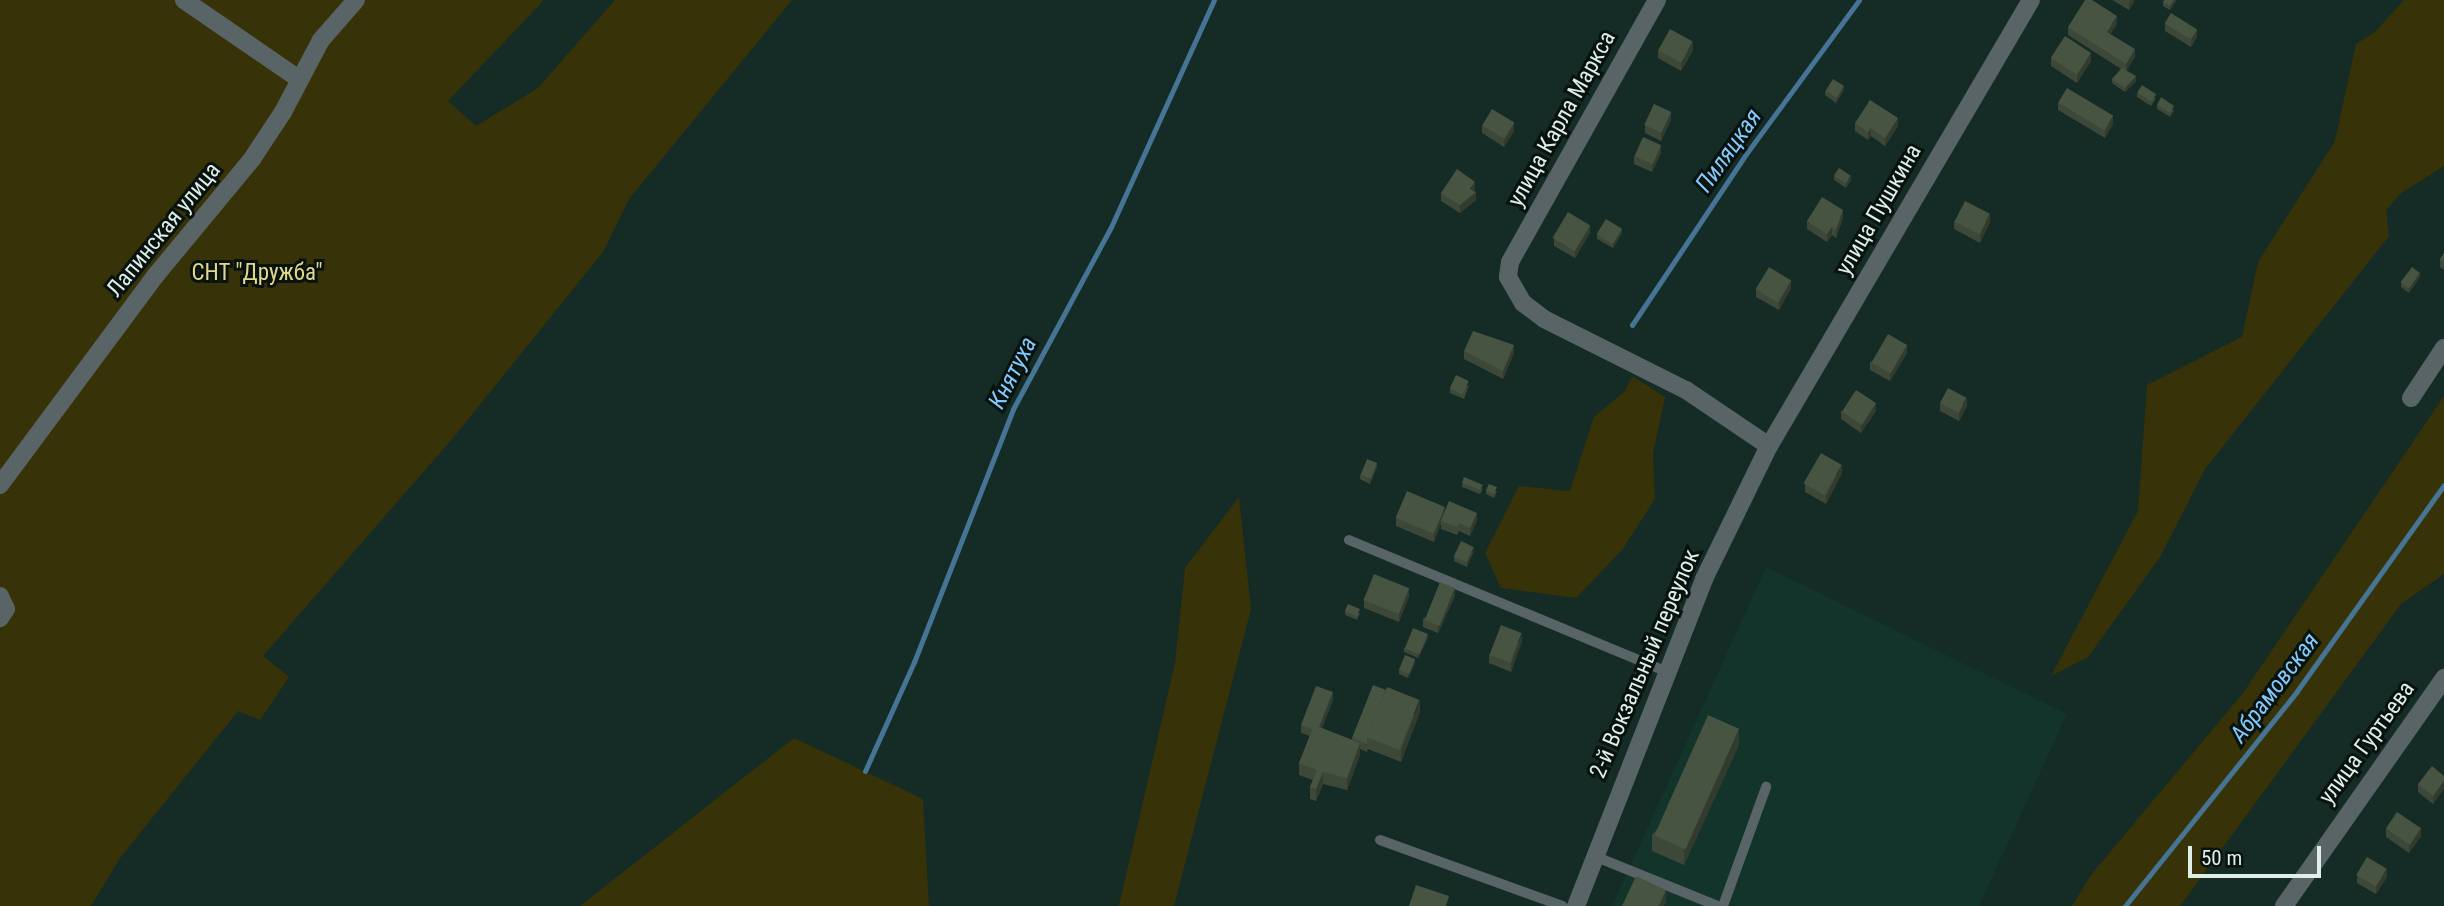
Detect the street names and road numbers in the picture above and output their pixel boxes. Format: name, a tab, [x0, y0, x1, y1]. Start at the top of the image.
street label: улица Карла Маркса	[1502, 26, 1622, 212]
street label: улица Пушкина	[1830, 140, 1928, 280]
street label: Лапинская улица	[101, 157, 227, 303]
street label: 2-й Вокзальный переулок	[1584, 546, 1706, 782]
street label: улица Гуртьева	[2313, 676, 2421, 810]

